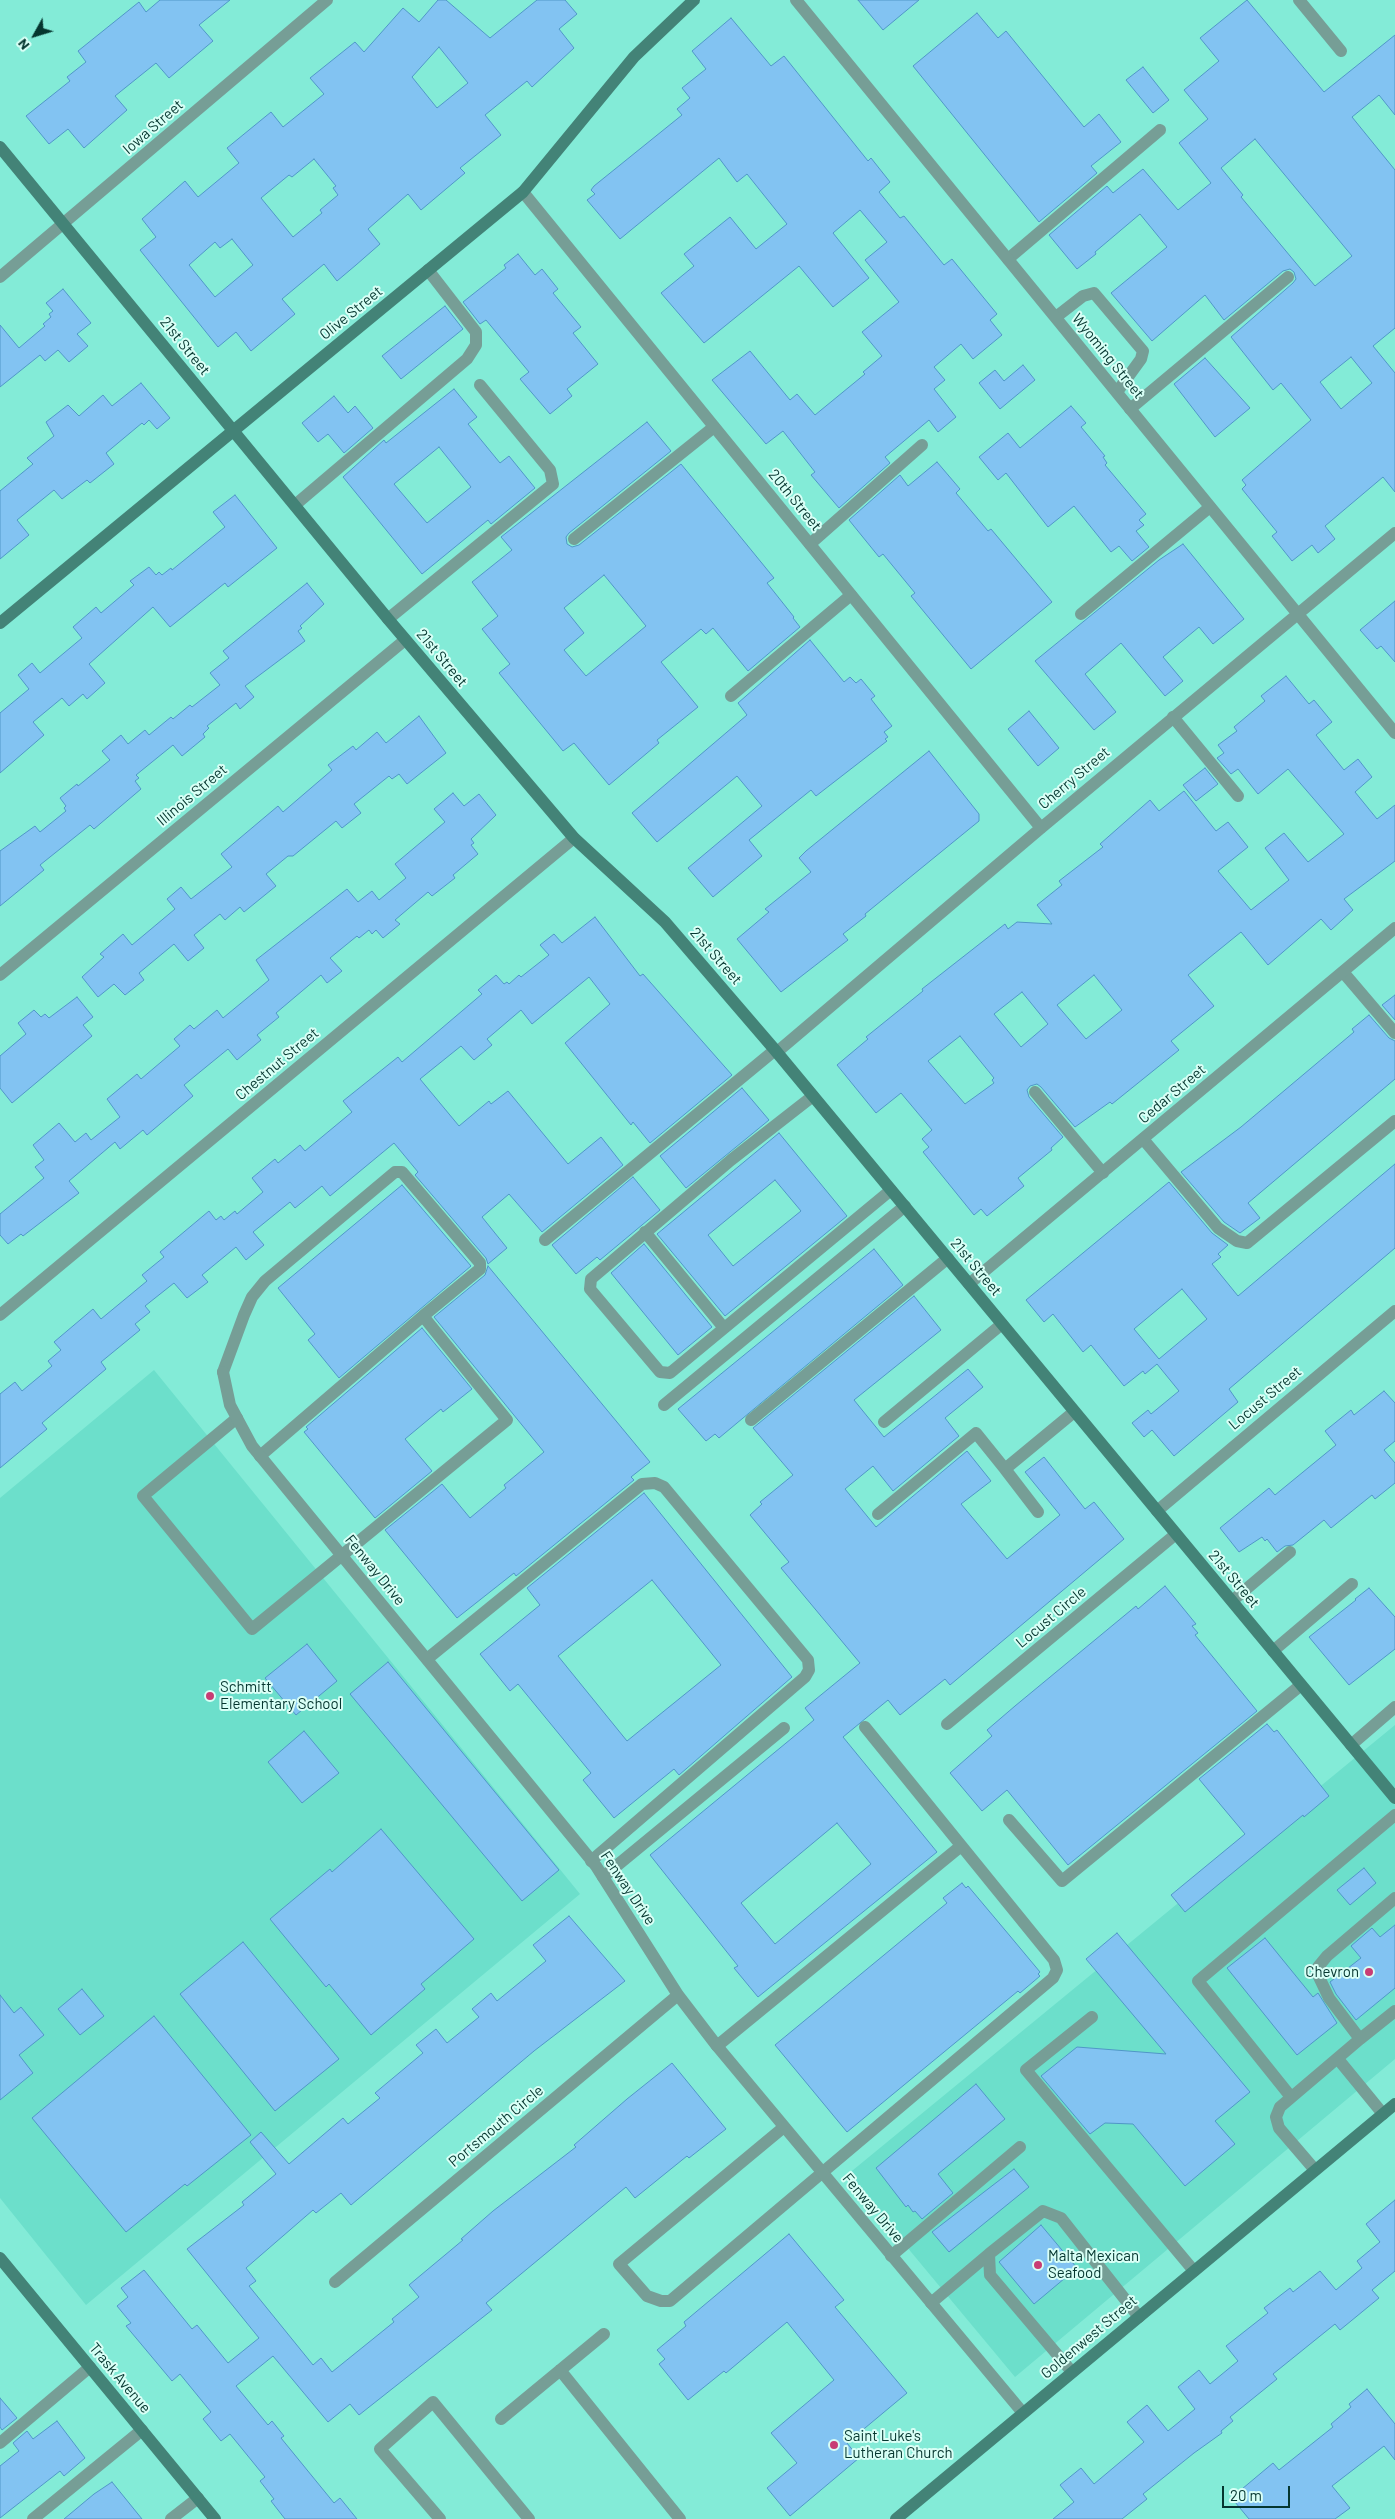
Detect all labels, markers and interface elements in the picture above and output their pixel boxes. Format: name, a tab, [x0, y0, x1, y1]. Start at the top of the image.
north arrow	[10, 10, 60, 60]
text: N	[13, 36, 32, 54]
street label: Iowa Street	[119, 96, 187, 158]
street label: Olive Street	[316, 282, 386, 344]
street label: Wyoming Street	[1068, 310, 1148, 402]
street label: 21st Street	[156, 313, 214, 379]
street label: 20th Street	[765, 466, 825, 534]
street label: 21st Street	[413, 626, 471, 690]
street label: Cherry Street	[1035, 743, 1113, 813]
street label: Illinois Street	[153, 761, 231, 829]
street label: 21st Street	[686, 924, 746, 988]
street label: Chestnut Street	[232, 1024, 322, 1104]
street label: Cedar Street	[1135, 1061, 1209, 1127]
street label: 21st Street	[947, 1235, 1005, 1299]
street label: Locust Street	[1225, 1362, 1305, 1434]
street label: Fenway Drive	[341, 1531, 409, 1609]
street label: 21st Street	[1205, 1547, 1263, 1611]
street label: Locust Circle	[1012, 1583, 1090, 1651]
place label: Schmitt Elementary School	[220, 1678, 342, 1713]
marker: Schmitt Elementary School	[204, 1690, 216, 1702]
street label: Fenway Drive	[597, 1848, 659, 1928]
place label: Chevron	[1305, 1963, 1359, 1981]
marker: Chevron	[1363, 1966, 1375, 1978]
street label: Portsmouth Circle	[445, 2081, 547, 2171]
street label: Fenway Drive	[839, 2169, 907, 2247]
place label: Malta Mexican Seafood	[1048, 2247, 1139, 2282]
marker: Malta Mexican Seafood	[1032, 2259, 1044, 2271]
street label: Goldenwest Street	[1037, 2292, 1141, 2382]
street label: Trask Avenue	[85, 2339, 155, 2417]
place label: Saint Luke's Lutheran Church	[844, 2427, 953, 2462]
marker: Saint Luke's Lutheran Church	[828, 2439, 840, 2451]
scale bar	[1225, 2476, 1292, 2508]
text: 20 m	[1230, 2486, 1262, 2504]

